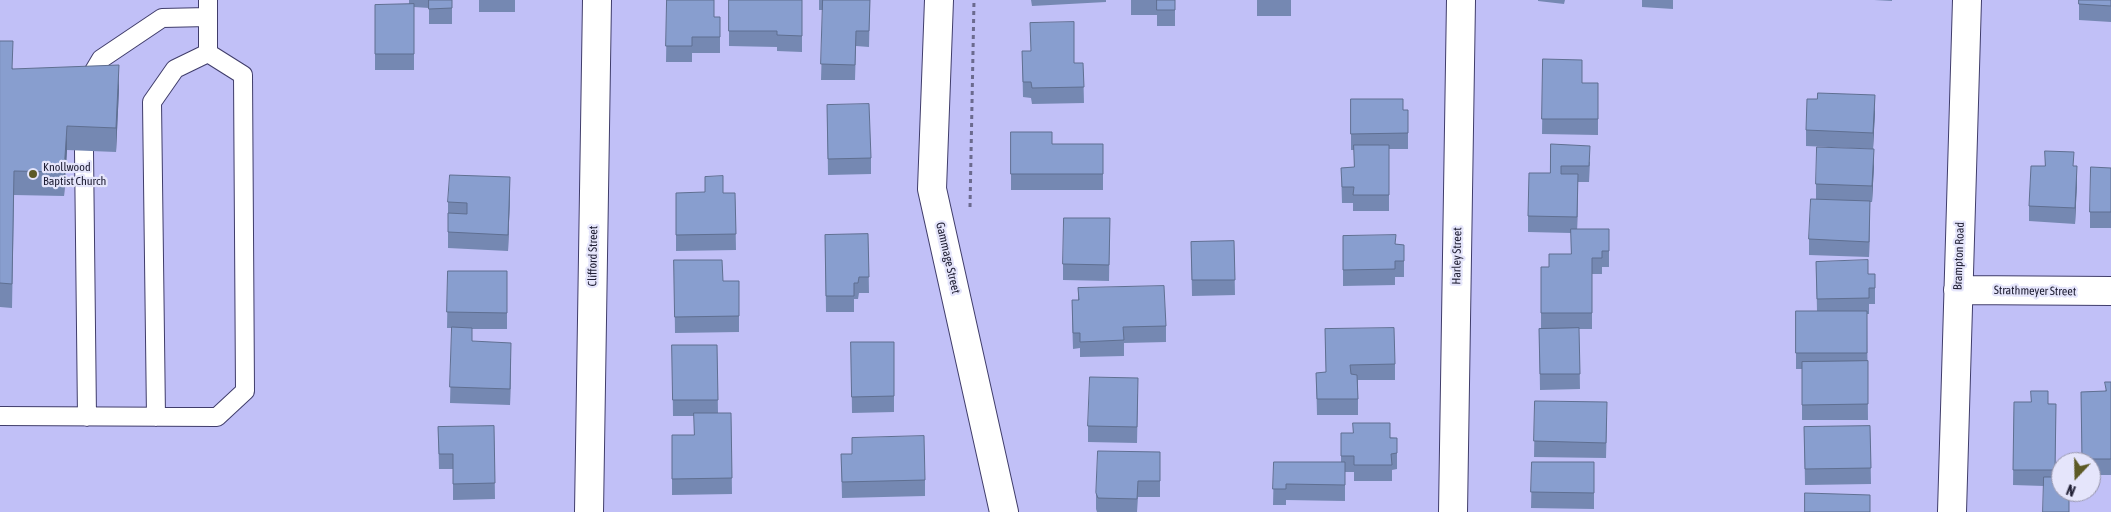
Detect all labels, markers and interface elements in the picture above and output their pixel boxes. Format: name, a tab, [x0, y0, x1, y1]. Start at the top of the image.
place label: Knollwood Baptist Church	[43, 160, 106, 188]
marker: Knollwood Baptist Church	[27, 168, 39, 180]
street label: Gammage Street	[933, 221, 963, 295]
street label: Brampton Road	[1951, 222, 1967, 290]
street label: Clifford Street	[585, 226, 601, 286]
street label: Harley Street	[1449, 227, 1465, 285]
street label: Strathmeyer Street	[1994, 283, 2076, 299]
north arrow	[2051, 452, 2101, 502]
text: N	[2064, 481, 2078, 499]

